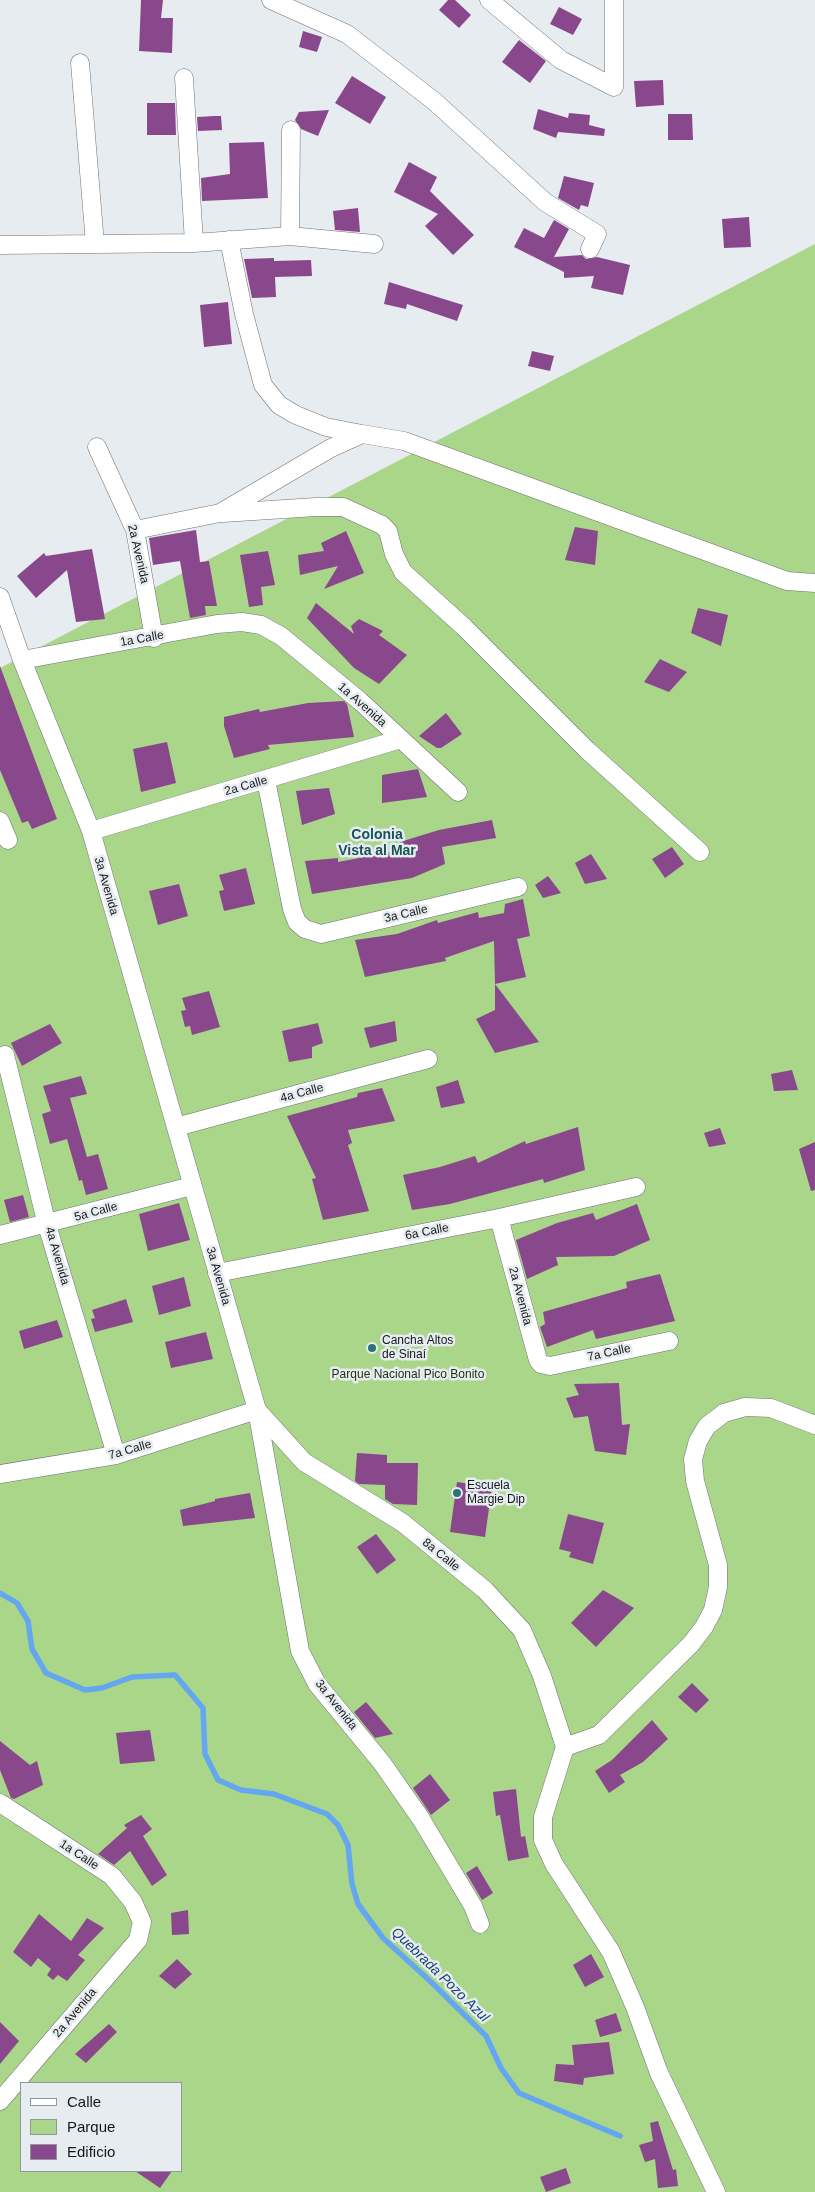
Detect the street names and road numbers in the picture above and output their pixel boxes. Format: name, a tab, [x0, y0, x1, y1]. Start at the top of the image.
street label: 2a Avenida	[124, 523, 152, 585]
street label: 1a Calle	[119, 628, 165, 650]
street label: 1a Avenida	[335, 680, 389, 730]
street label: 2a Calle	[223, 773, 269, 799]
street label: 3a Avenida	[91, 855, 121, 917]
street label: 3a Calle	[383, 902, 429, 926]
street label: 4a Calle	[279, 1080, 325, 1106]
street label: 5a Calle	[73, 1199, 119, 1225]
street label: 6a Calle	[404, 1221, 450, 1243]
street label: 4a Avenida	[42, 1225, 72, 1287]
street label: 3a Avenida	[203, 1245, 233, 1307]
street label: 2a Avenida	[505, 1265, 535, 1327]
street label: 7a Calle	[586, 1341, 632, 1365]
street label: 7a Calle	[107, 1437, 153, 1463]
street label: 8a Calle	[419, 1536, 463, 1574]
street label: 3a Avenida	[312, 1677, 360, 1733]
street label: 1a Calle	[57, 1837, 101, 1873]
street label: 2a Avenida	[50, 1985, 100, 2041]

